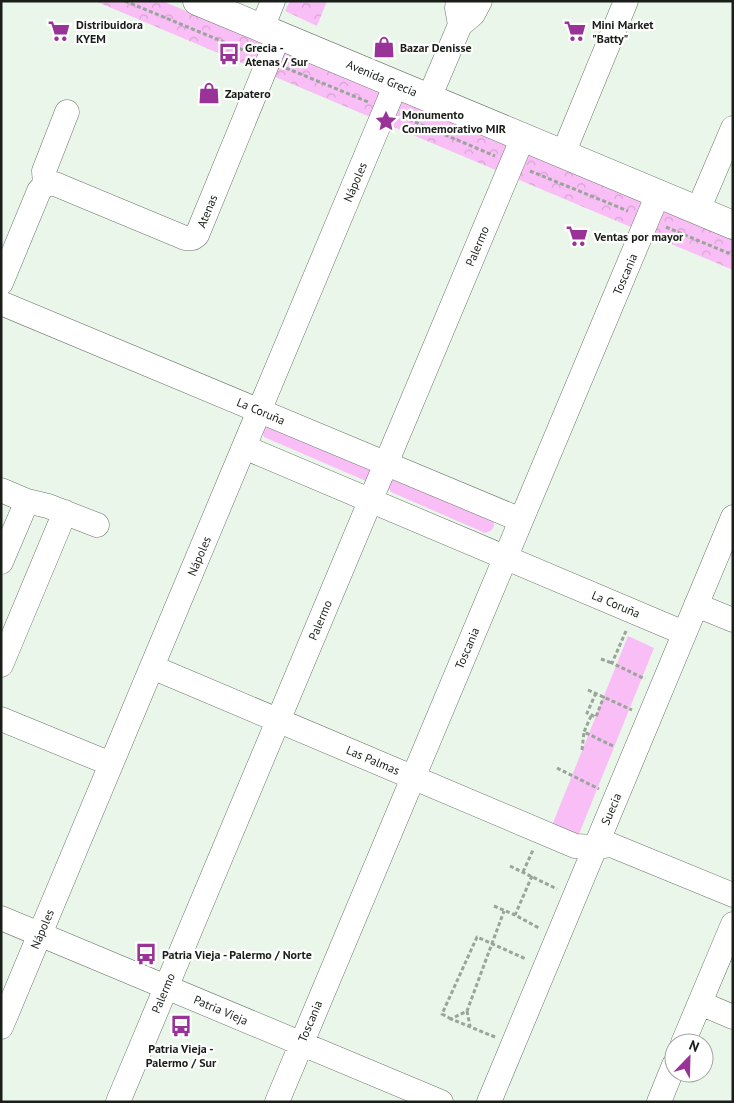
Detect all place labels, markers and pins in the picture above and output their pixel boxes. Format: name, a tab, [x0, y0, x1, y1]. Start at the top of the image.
place label: Distribuidora KYEM	[76, 17, 143, 46]
place label: Mini Market "Batty"	[592, 17, 654, 46]
supermarket icon: Distribuidora KYEM	[46, 18, 72, 44]
supermarket icon: Mini Market "Batty"	[562, 18, 588, 44]
shop icon: Bazar Denisse	[371, 34, 397, 60]
place label: Grecia - Atenas / Sur	[245, 40, 309, 69]
place label: Bazar Denisse	[400, 40, 472, 55]
bus stop icon: Grecia - Atenas / Sur	[216, 41, 242, 67]
shop icon: Zapatero	[196, 80, 222, 106]
place label: Zapatero	[225, 86, 271, 101]
place label: Monumento Conmemorativo MIR	[402, 107, 507, 136]
place icon: Monumento Conmemorativo MIR	[373, 108, 399, 134]
supermarket icon: Ventas por mayor	[564, 223, 590, 249]
place label: Ventas por mayor	[593, 229, 684, 244]
bus stop icon: Patria Vieja - Palermo / Norte	[133, 941, 159, 967]
place label: Patria Vieja - Palermo / Norte	[162, 947, 312, 962]
bus stop icon: Patria Vieja - Palermo / Sur	[168, 1013, 194, 1039]
place label: Patria Vieja - Palermo / Sur	[146, 1041, 217, 1070]

